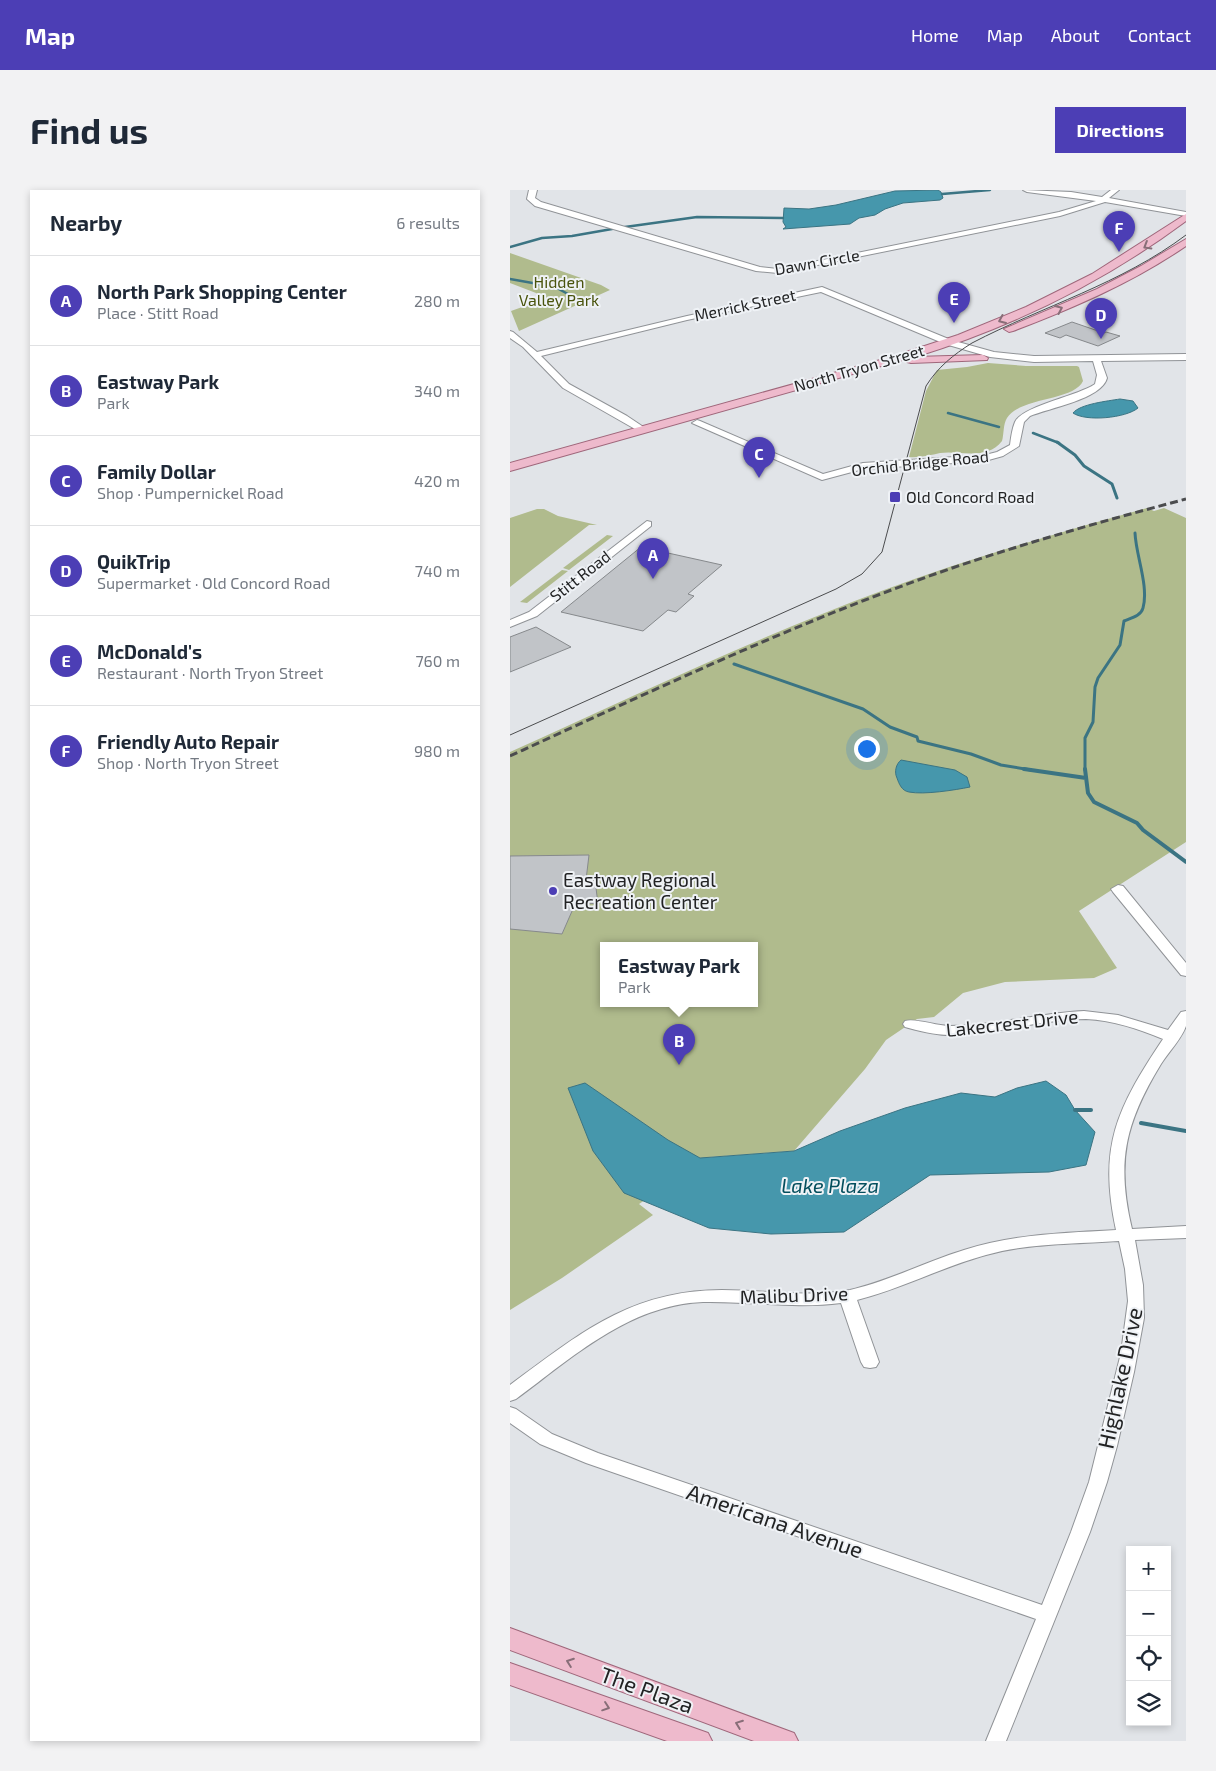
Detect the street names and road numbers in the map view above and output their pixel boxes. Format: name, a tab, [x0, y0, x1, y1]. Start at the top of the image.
street label: Dawn Circle	[773, 245, 861, 278]
street label: Merrick Street	[692, 284, 797, 325]
street label: North Tryon Street	[792, 340, 926, 395]
street label: Orchid Bridge Road	[850, 446, 990, 479]
street label: Stitt Road	[546, 546, 614, 605]
street label: Lakecrest Drive	[945, 1004, 1079, 1041]
street label: Malibu Drive	[739, 1281, 849, 1308]
street label: Highlake Drive	[1091, 1305, 1147, 1451]
street label: Americana Avenue	[684, 1478, 867, 1562]
street label: The Plaza	[597, 1660, 697, 1718]

